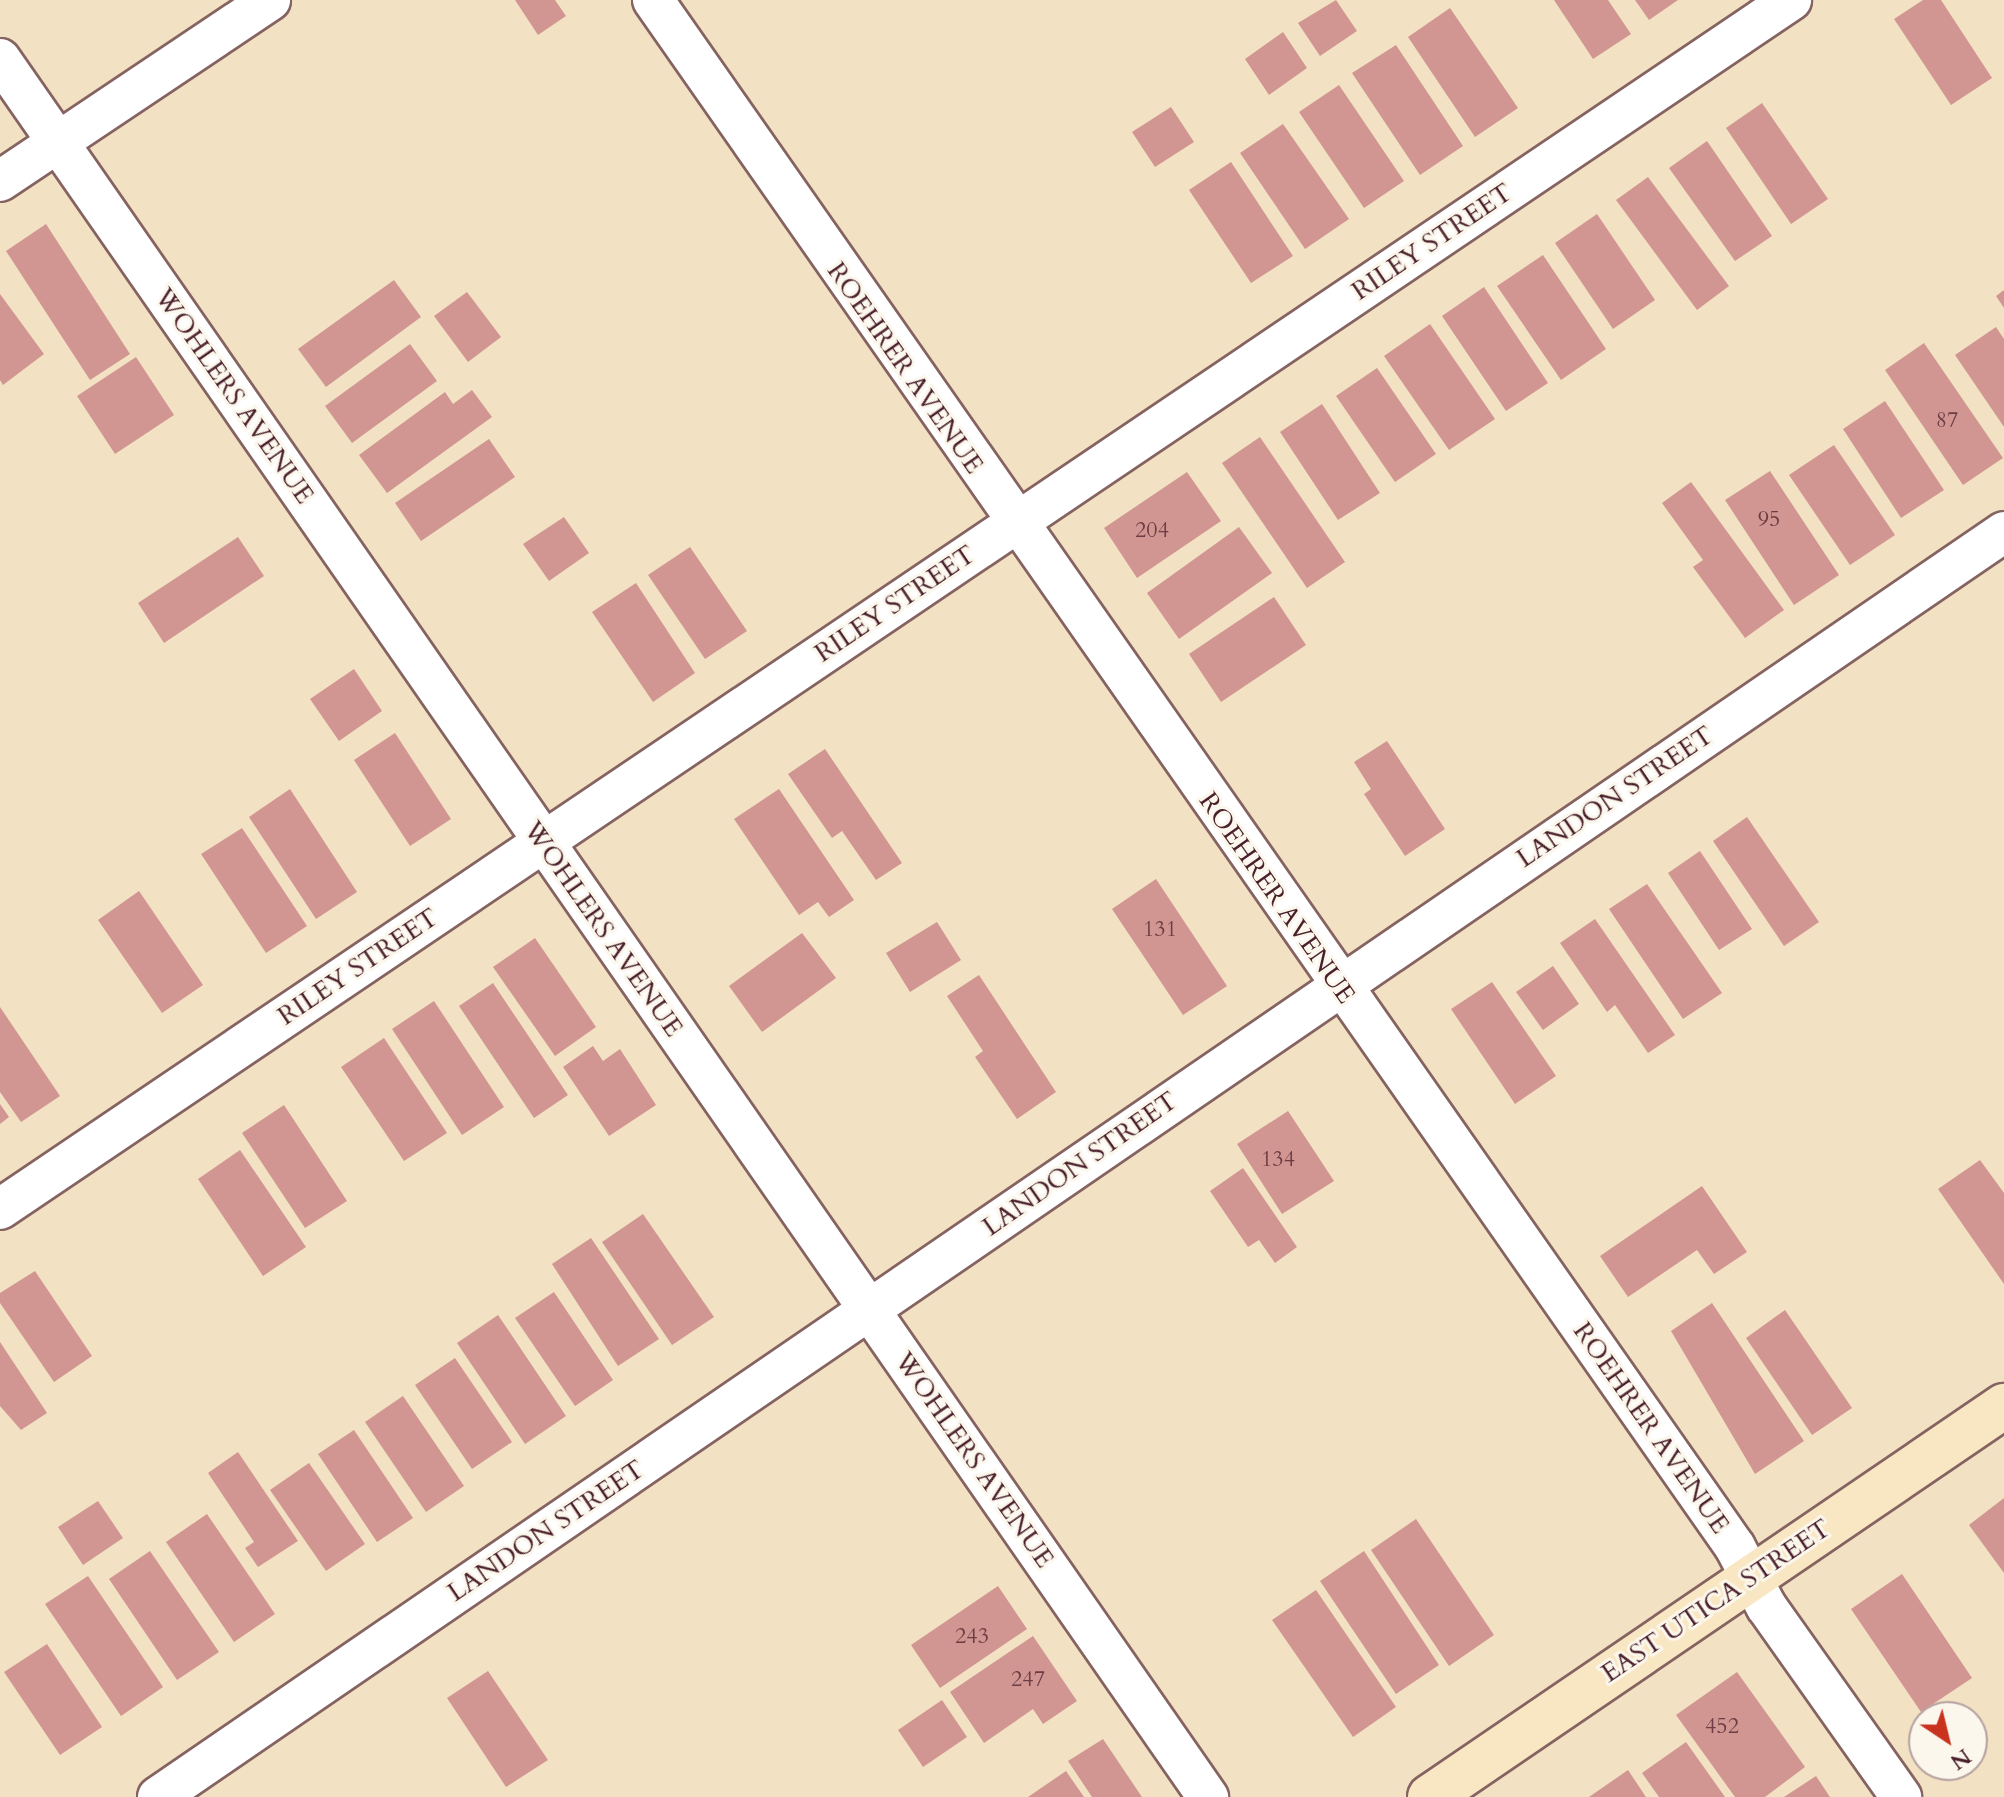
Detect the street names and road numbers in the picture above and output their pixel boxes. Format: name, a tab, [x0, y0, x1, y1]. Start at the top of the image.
street label: RILEY STREET	[1346, 177, 1518, 307]
street label: ROEHRER AVENUE	[820, 256, 990, 480]
street label: WOHLERS AVENUE	[148, 282, 320, 510]
street label: RILEY STREET	[809, 539, 981, 669]
street label: LANDON STREET	[1511, 720, 1719, 874]
street label: ROEHRER AVENUE	[1192, 786, 1362, 1010]
street label: WOHLERS AVENUE	[517, 815, 689, 1043]
street label: RILEY STREET	[272, 902, 444, 1032]
street label: LANDON STREET	[977, 1085, 1183, 1243]
street label: ROEHRER AVENUE	[1566, 1316, 1736, 1540]
street label: WOHLERS AVENUE	[888, 1346, 1060, 1574]
street label: LANDON STREET	[442, 1454, 650, 1608]
street label: EAST UTICA STREET	[1596, 1513, 1836, 1689]

